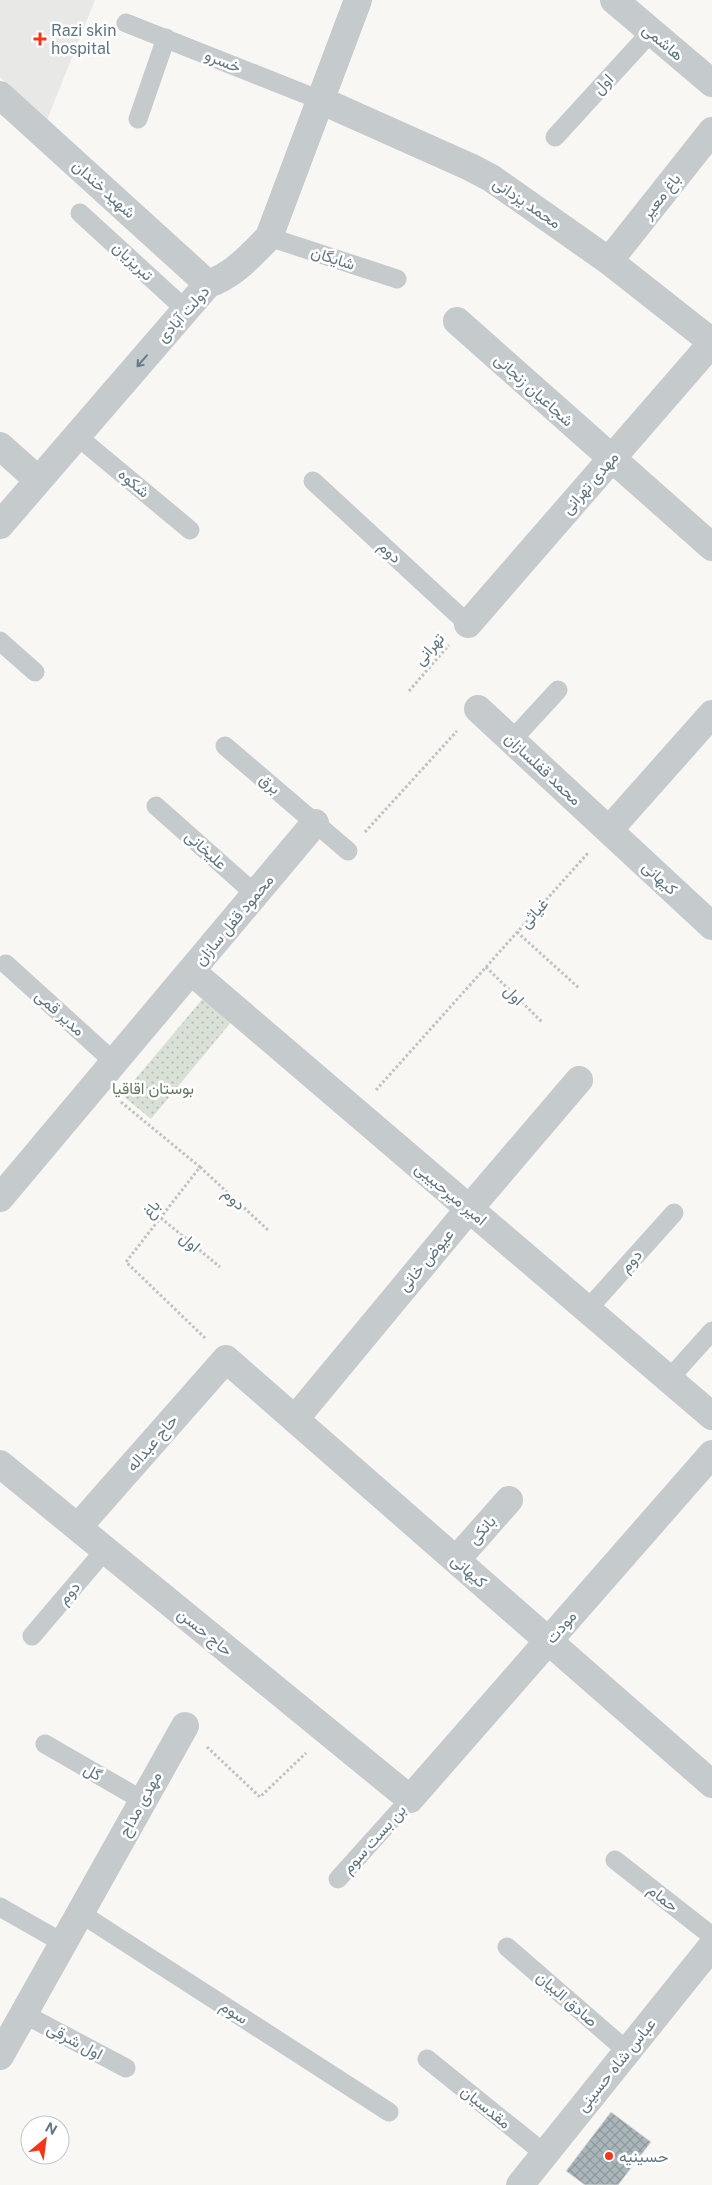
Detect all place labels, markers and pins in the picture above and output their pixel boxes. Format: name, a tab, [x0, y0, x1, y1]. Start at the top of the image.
place label: Razi skin hospital	[51, 21, 116, 58]
marker: Razi skin hospital	[33, 32, 47, 46]
place label: حسینیه	[619, 2147, 669, 2166]
marker: حسینیه	[603, 2150, 615, 2162]

